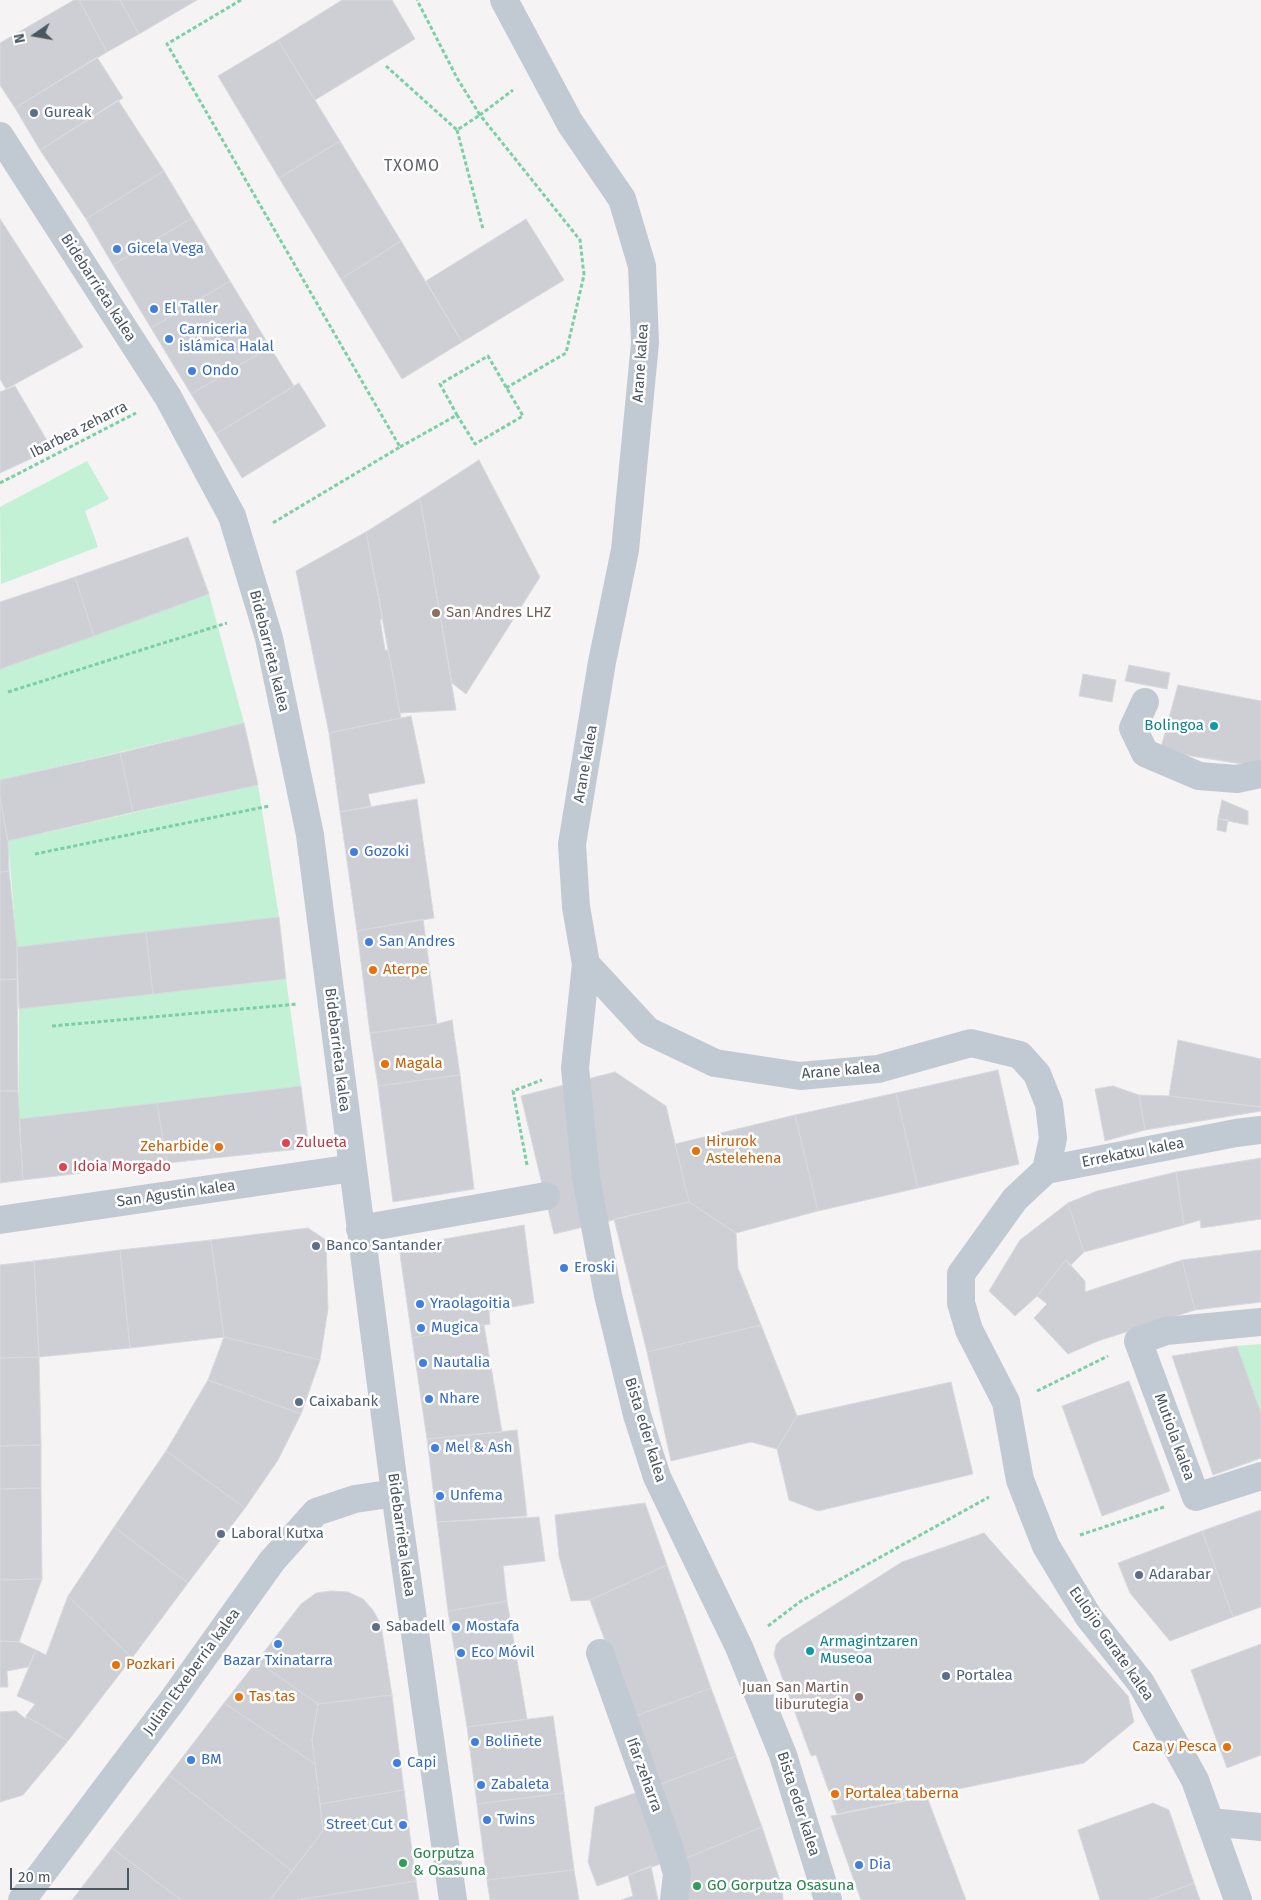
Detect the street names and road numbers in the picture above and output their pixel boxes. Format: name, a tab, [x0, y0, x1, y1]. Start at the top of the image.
street label: Bidebarrieta kalea	[56, 231, 140, 345]
street label: Arane kalea	[629, 323, 653, 403]
street label: Ibarbea zeharra	[27, 398, 131, 462]
street label: Bidebarrieta kalea	[245, 588, 293, 714]
street label: Arane kalea	[570, 724, 602, 804]
street label: Bidebarrieta kalea	[320, 987, 354, 1113]
street label: Arane kalea	[801, 1059, 881, 1083]
street label: Errekatxu kalea	[1080, 1134, 1186, 1172]
street label: San Agustin kalea	[116, 1177, 236, 1211]
street label: Bista eder kalea	[620, 1375, 670, 1485]
street label: Mutiola kalea	[1150, 1391, 1198, 1483]
street label: Bidebarrieta kalea	[383, 1472, 419, 1598]
street label: Eulojio Garate kalea	[1065, 1583, 1157, 1705]
street label: Julian Etxeberria kalea	[140, 1605, 244, 1739]
street label: Ifar zeharra	[622, 1735, 666, 1815]
street label: Bista eder kalea	[773, 1749, 823, 1859]

